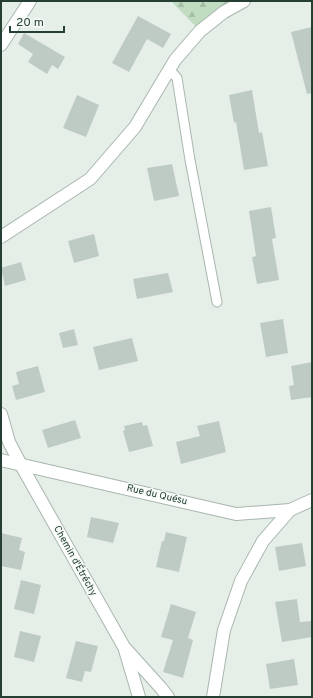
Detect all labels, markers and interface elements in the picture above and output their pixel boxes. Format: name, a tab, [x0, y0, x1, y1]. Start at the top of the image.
scale bar	[10, 8, 64, 34]
text: 20 m	[16, 15, 44, 31]
street label: Rue du Quésu	[125, 482, 189, 508]
street label: Chemin d'Étréchy	[50, 523, 100, 599]

